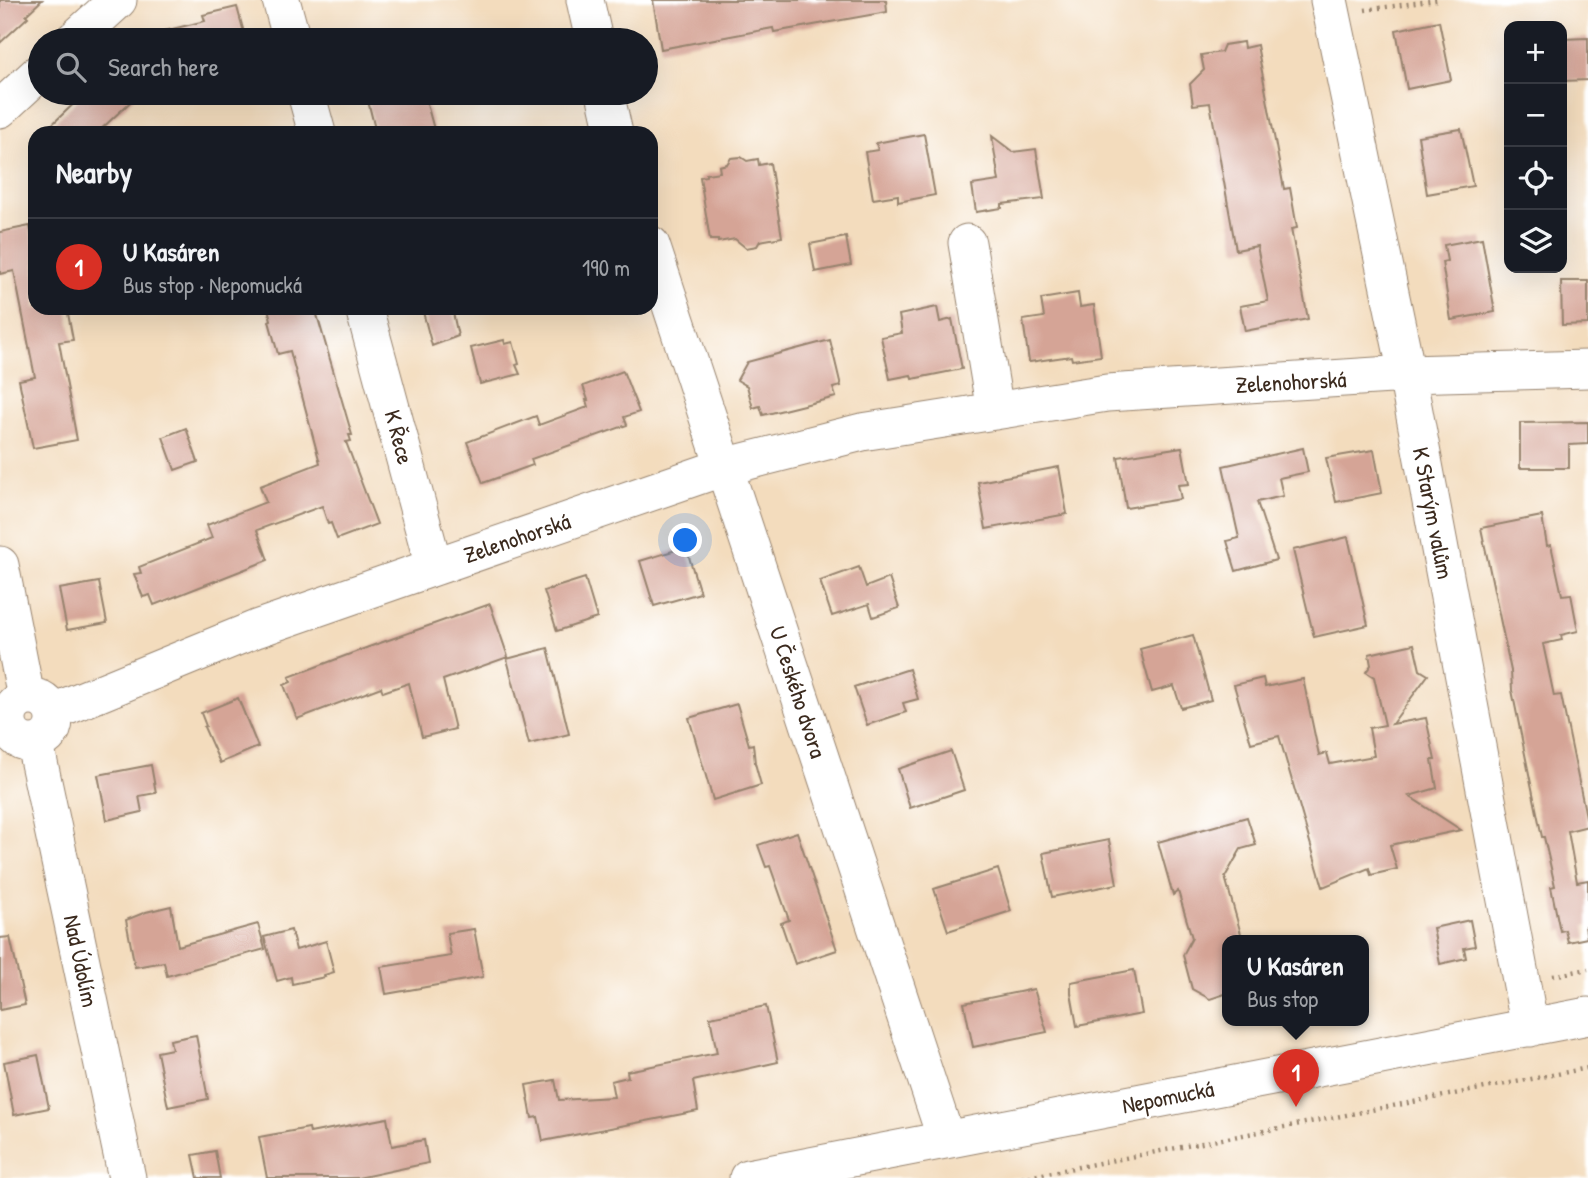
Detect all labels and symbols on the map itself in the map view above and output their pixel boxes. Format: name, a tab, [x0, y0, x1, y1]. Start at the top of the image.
street label: Zelenohorská	[1235, 363, 1347, 400]
street label: K Řece	[377, 406, 422, 467]
street label: K Starým valům	[1406, 444, 1461, 581]
street label: Zelenohorská	[459, 505, 574, 570]
your location	[668, 523, 702, 557]
street label: U Českého dvora	[763, 622, 834, 762]
street label: Nad Údolím	[57, 912, 106, 1010]
pin: 1	[1273, 1049, 1319, 1107]
street label: Nepomucká	[1119, 1072, 1216, 1121]

